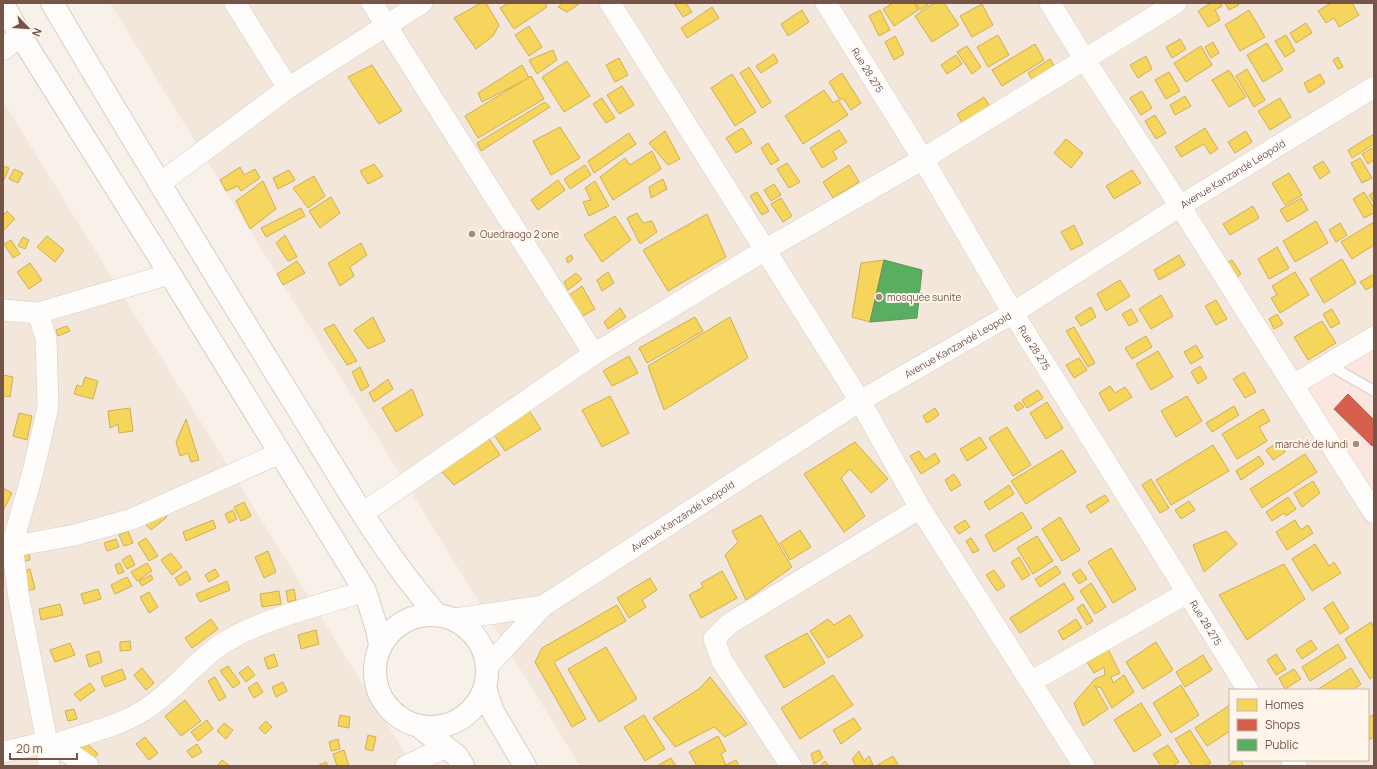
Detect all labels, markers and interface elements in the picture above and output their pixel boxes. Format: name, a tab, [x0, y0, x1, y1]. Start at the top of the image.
north arrow	[8, 8, 48, 48]
text: N	[29, 26, 46, 39]
street label: Rue 28.275	[848, 45, 887, 96]
street label: Avenue Kanzandé Leopold	[1177, 136, 1288, 211]
place label: Ouedraogo 2 one	[480, 227, 559, 241]
marker: Ouedraogo 2 one	[467, 229, 477, 239]
place label: mosquée sunite	[887, 290, 961, 304]
marker: mosquée sunite	[874, 292, 884, 302]
street label: Avenue Kanzandé Leopold	[902, 309, 1014, 381]
street label: Rue 28.275	[1015, 323, 1054, 373]
place label: marché de lundi	[1275, 437, 1348, 451]
marker: marché de lundi	[1351, 439, 1361, 449]
street label: Avenue Kanzandé Leopold	[628, 477, 737, 555]
street label: Rue 28.275	[1187, 597, 1226, 648]
legend	[1229, 689, 1369, 761]
text: Homes	[1265, 696, 1304, 713]
text: Shops	[1265, 716, 1300, 733]
scale bar	[10, 735, 77, 761]
text: Public	[1265, 736, 1299, 753]
text: 20 m	[16, 740, 43, 757]

